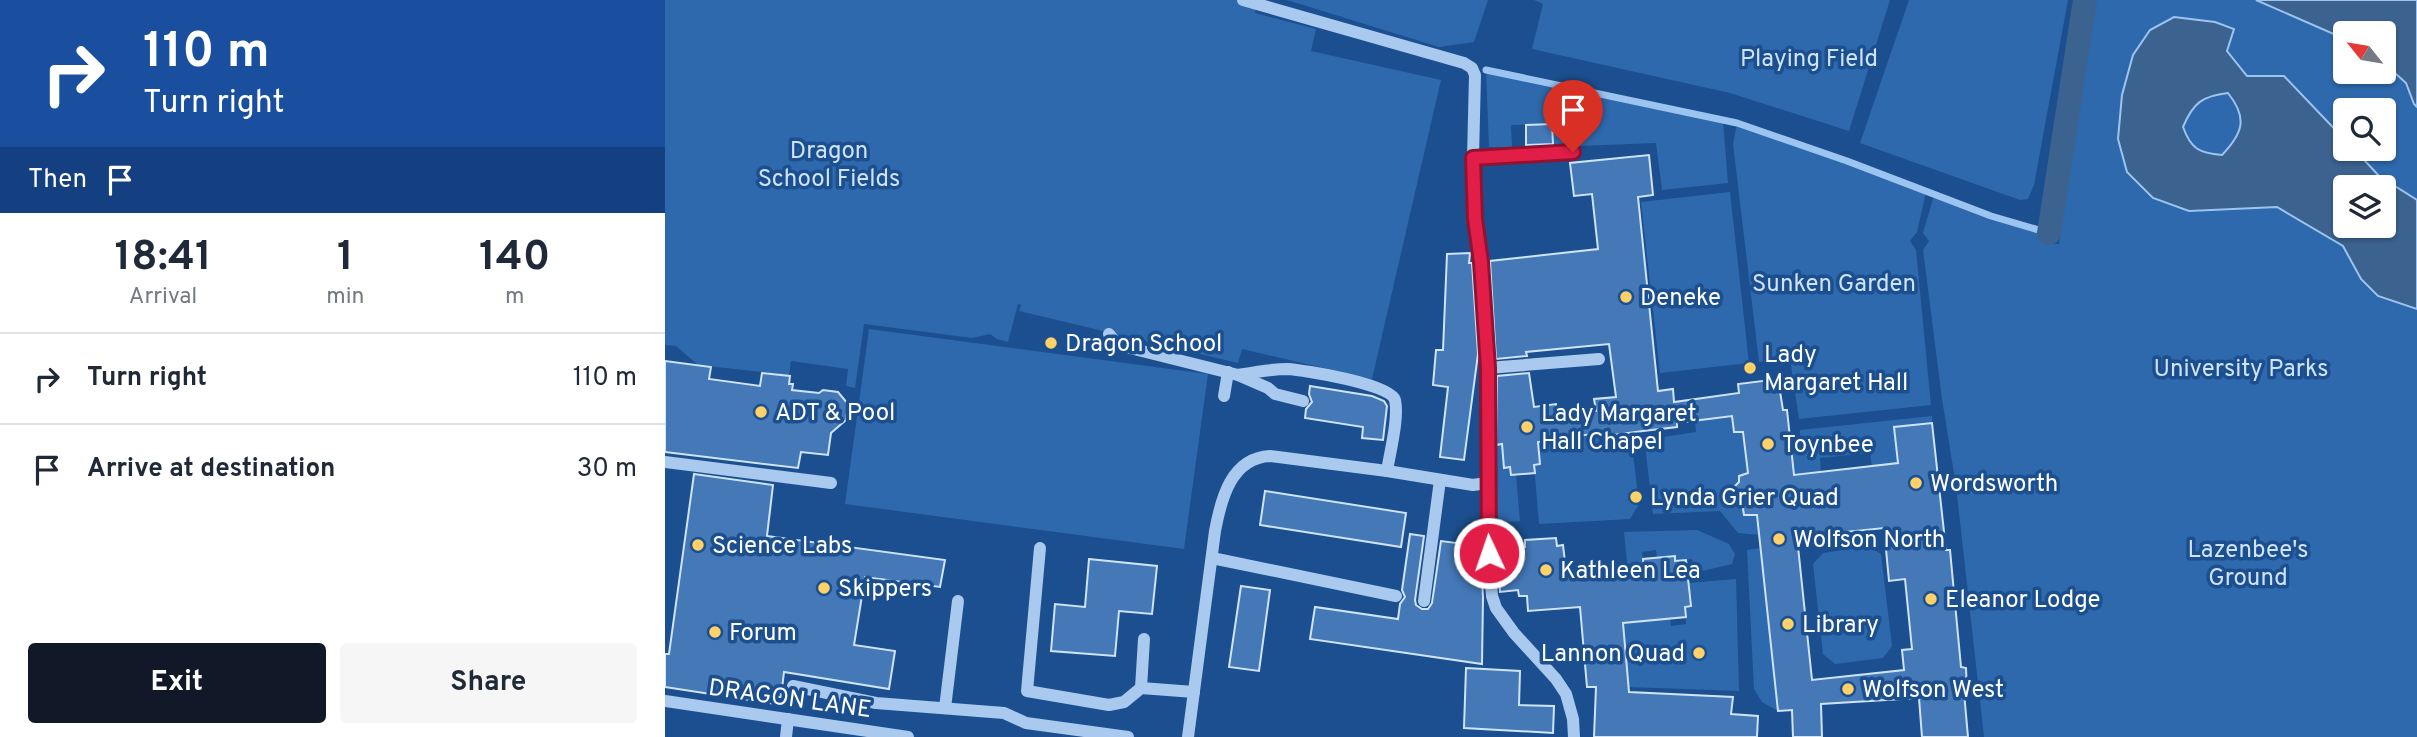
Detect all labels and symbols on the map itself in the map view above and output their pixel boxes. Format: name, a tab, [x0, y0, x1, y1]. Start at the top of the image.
north arrow	[2333, 21, 2396, 84]
park label: Playing Field	[1740, 45, 1878, 75]
pin	[1543, 80, 1603, 152]
park label: Dragon School Fields	[758, 137, 900, 195]
park label: Sunken Garden	[1752, 270, 1916, 300]
place label: Deneke	[1640, 284, 1721, 314]
marker: Deneke	[1618, 289, 1634, 305]
place label: Dragon School	[1065, 330, 1222, 360]
marker: Dragon School	[1043, 335, 1059, 351]
place label: Lady Margaret Hall	[1764, 341, 1908, 399]
park label: University Parks	[2153, 355, 2329, 385]
marker: Lady Margaret Hall	[1742, 360, 1758, 376]
place label: ADT & Pool	[775, 399, 895, 429]
place label: Lady Margaret Hall Chapel	[1541, 400, 1697, 458]
marker: ADT & Pool	[753, 404, 769, 420]
marker: Lady Margaret Hall Chapel	[1519, 419, 1535, 435]
place label: Toynbee	[1782, 431, 1874, 461]
marker: Toynbee	[1760, 436, 1776, 452]
place label: Wordsworth	[1930, 470, 2058, 500]
marker: Wordsworth	[1908, 475, 1924, 491]
place label: Lynda Grier Quad	[1650, 484, 1839, 514]
marker: Lynda Grier Quad	[1628, 489, 1644, 505]
position arrow	[1452, 516, 1526, 590]
place label: Wolfson North	[1793, 526, 1945, 556]
marker: Wolfson North	[1771, 531, 1787, 547]
place label: Science Labs	[712, 532, 852, 562]
park label: Lazenbee's Ground	[2187, 536, 2309, 594]
marker: Science Labs	[690, 537, 706, 553]
place label: Kathleen Lea	[1560, 557, 1701, 587]
marker: Kathleen Lea	[1538, 562, 1554, 578]
place label: Skippers	[838, 575, 932, 605]
marker: Skippers	[816, 580, 832, 596]
place label: Eleanor Lodge	[1945, 586, 2101, 616]
marker: Eleanor Lodge	[1923, 591, 1939, 607]
place label: Library	[1802, 611, 1879, 641]
marker: Library	[1780, 616, 1796, 632]
place label: Forum	[729, 619, 797, 649]
marker: Forum	[707, 624, 723, 640]
place label: Lannon Quad	[1541, 640, 1685, 670]
marker: Lannon Quad	[1691, 645, 1707, 661]
street label: DRAGON LANE	[706, 674, 873, 726]
place label: Wolfson West	[1862, 676, 2004, 706]
marker: Wolfson West	[1840, 681, 1856, 697]

